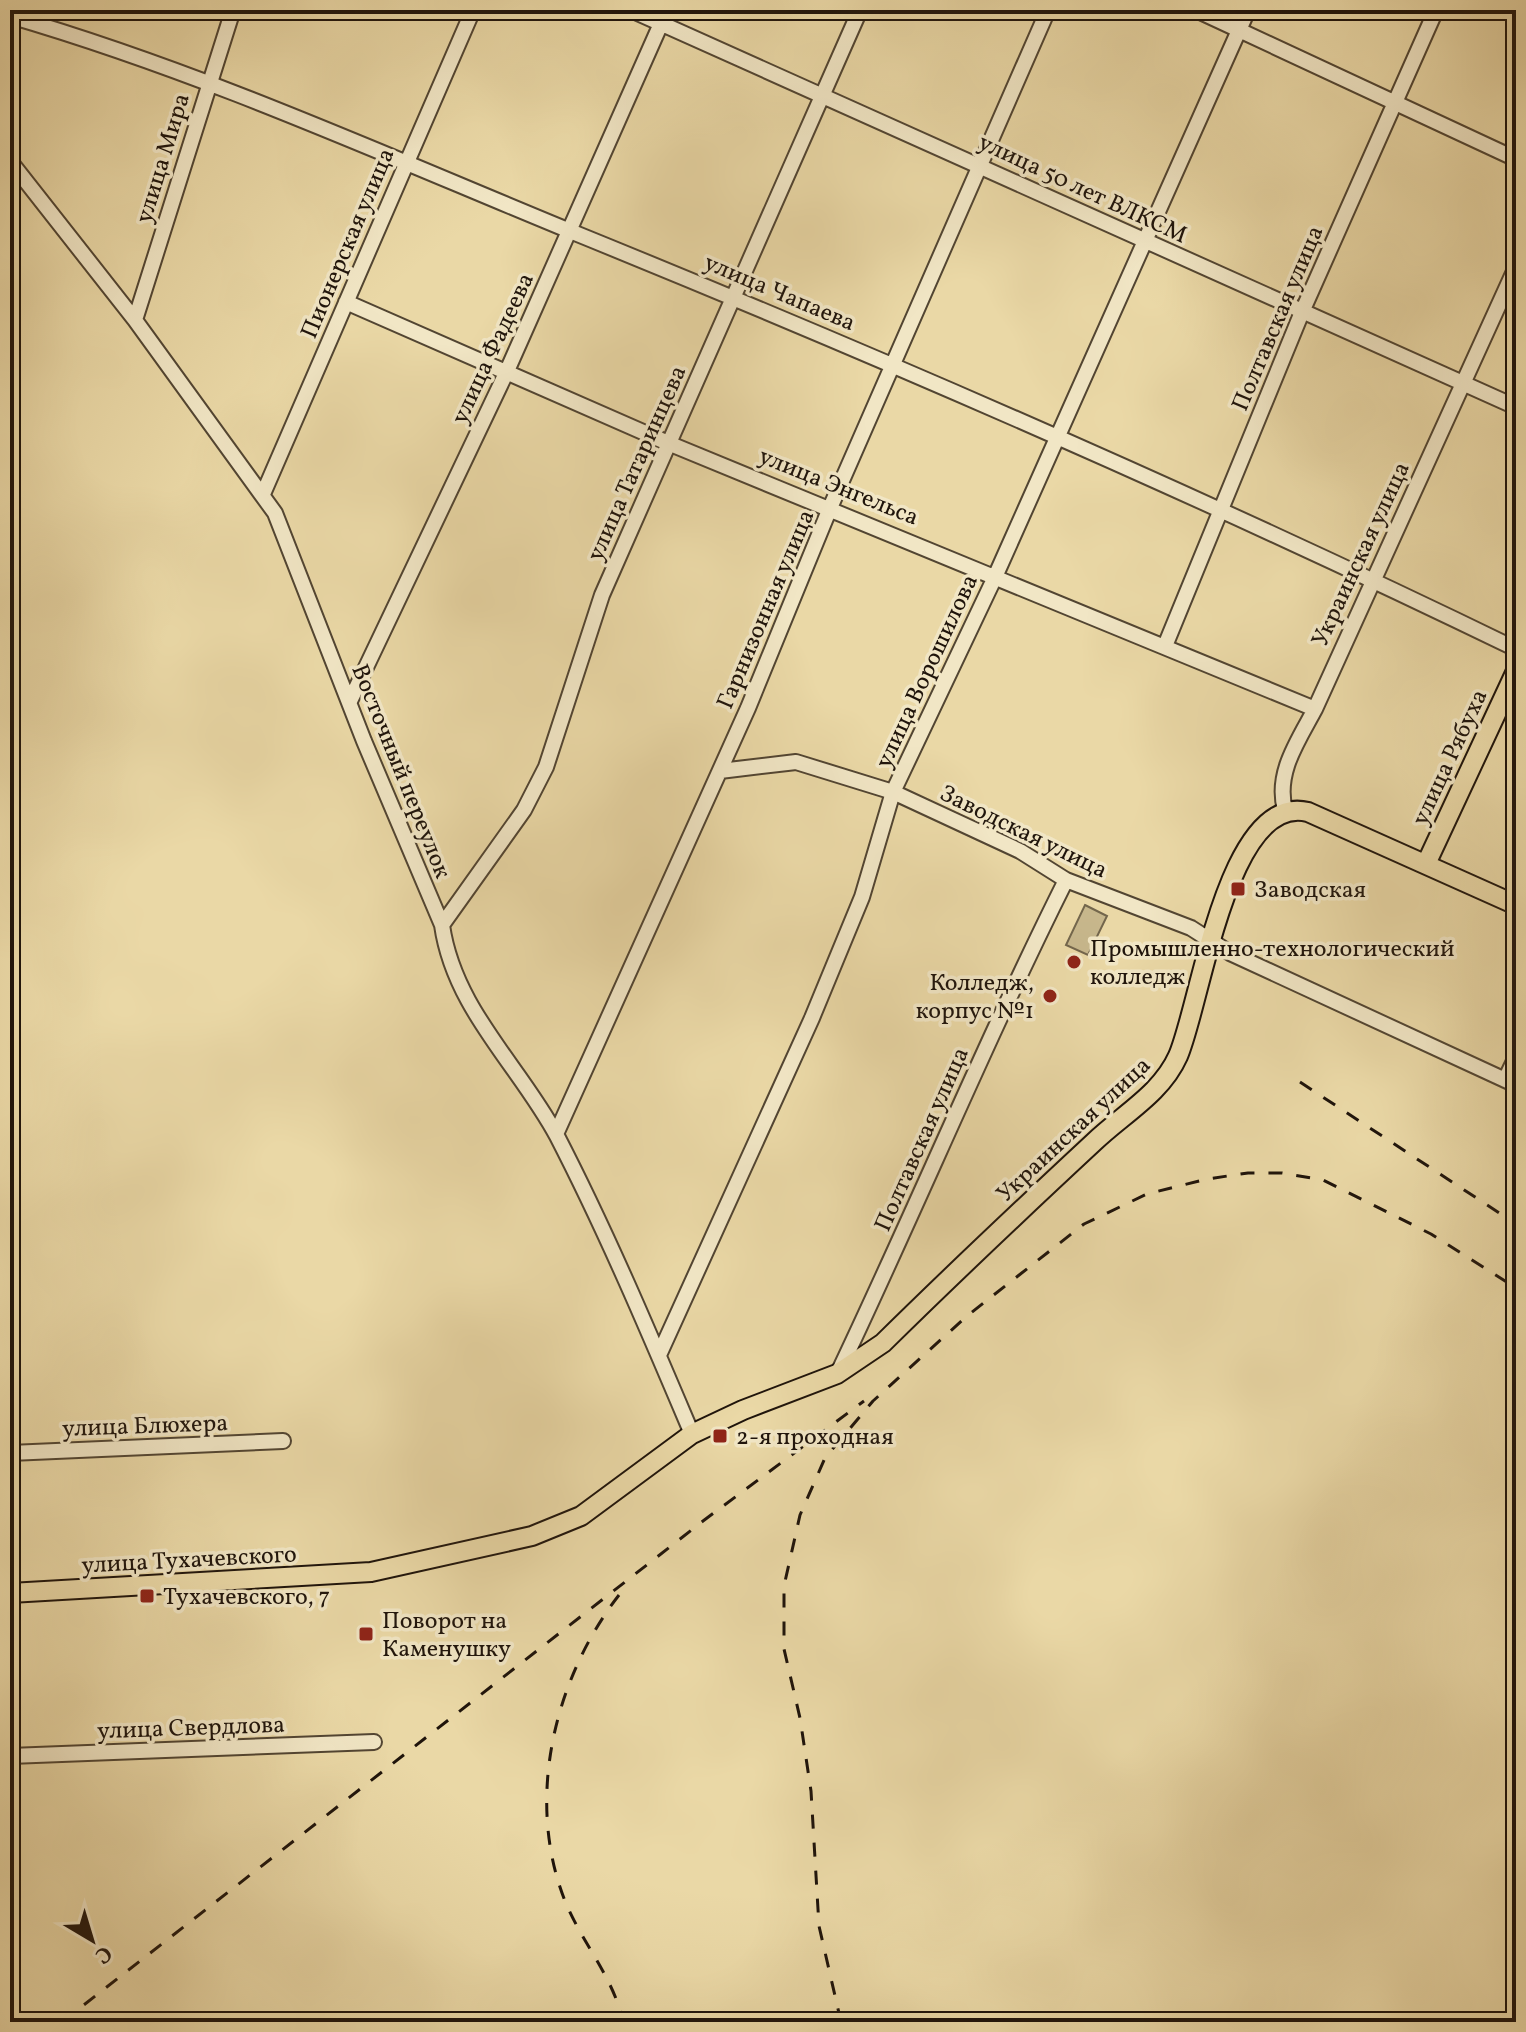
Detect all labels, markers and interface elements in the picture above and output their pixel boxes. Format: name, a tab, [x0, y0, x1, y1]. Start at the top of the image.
street label: улица Мира	[128, 89, 200, 228]
street label: улица 50 лет ВЛКСМ	[972, 126, 1192, 253]
street label: Пионерская улица	[293, 143, 404, 344]
street label: Полтавская улица	[1224, 221, 1333, 417]
street label: улица Чапаева	[698, 247, 860, 341]
street label: улица Фадеева	[444, 268, 544, 430]
street label: улица Татаринцева	[579, 361, 696, 567]
street label: улица Энгельса	[753, 440, 923, 535]
street label: Украинская улица	[1304, 457, 1420, 653]
street label: Гарнизонная улица	[709, 505, 824, 715]
street label: улица Ворошилова	[868, 569, 988, 774]
street label: Восточный переулок	[342, 660, 459, 884]
street label: улица Рябуха	[1404, 684, 1497, 832]
street label: Заводская улица	[933, 777, 1113, 888]
place label: Заводская	[1254, 874, 1366, 908]
marker: Заводская	[1229, 880, 1247, 898]
place label: Промышленно-технологический колледж	[1090, 933, 1455, 995]
marker: Промышленно-технологический колледж	[1065, 953, 1083, 971]
place label: Колледж, корпус №1	[916, 967, 1034, 1029]
marker: Колледж, корпус №1	[1041, 987, 1059, 1005]
street label: Полтавская улица	[867, 1042, 979, 1237]
street label: Украинская улица	[989, 1050, 1159, 1211]
street label: улица Блюхера	[61, 1407, 229, 1447]
place label: 2-я проходная	[736, 1421, 894, 1455]
marker: 2-я проходная	[711, 1427, 729, 1445]
street label: улица Тухачевского	[81, 1538, 298, 1584]
place label: Тухачевского, 7	[163, 1581, 330, 1615]
marker: Тухачевского, 7	[138, 1587, 156, 1605]
place label: Поворот на Каменушку	[382, 1605, 511, 1667]
marker: Поворот на Каменушку	[357, 1625, 375, 1643]
street label: улица Свердлова	[96, 1709, 286, 1749]
north arrow	[52, 1900, 132, 1980]
text: С	[88, 1937, 118, 1970]

